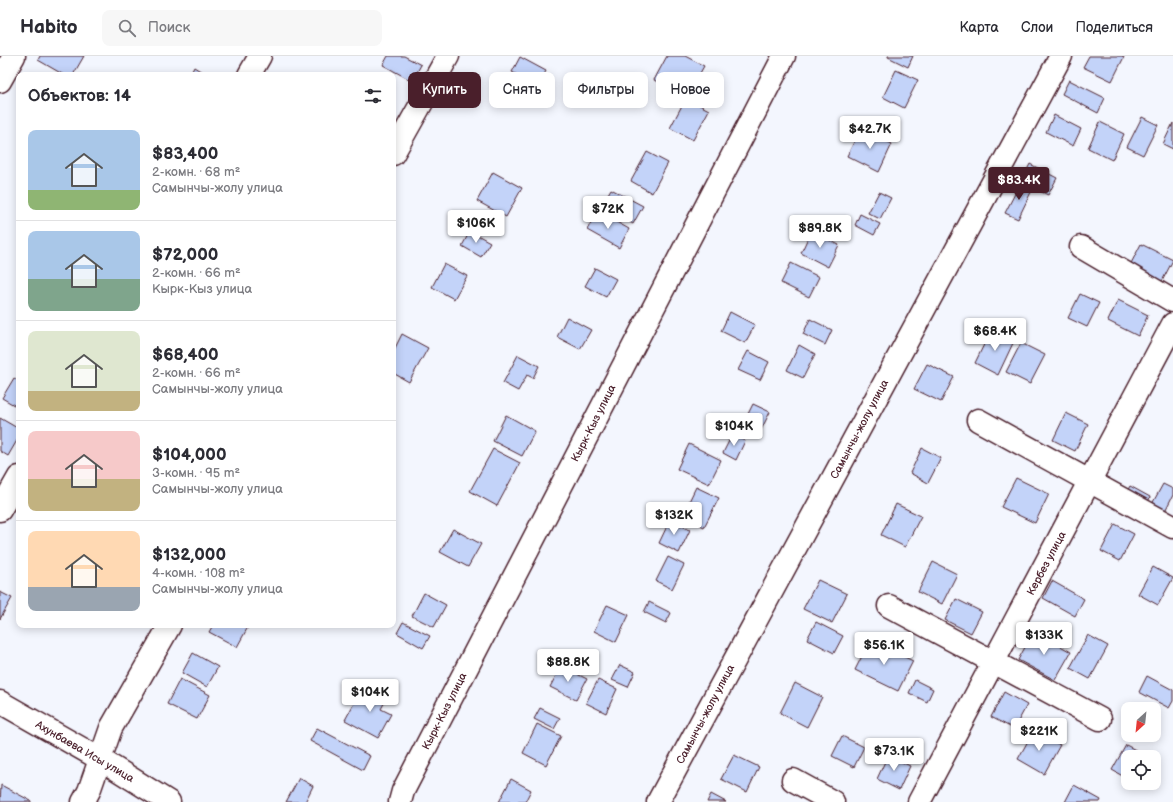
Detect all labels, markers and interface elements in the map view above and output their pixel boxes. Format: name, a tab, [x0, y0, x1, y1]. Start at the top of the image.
search box	[102, 10, 382, 46]
text: Habito	[20, 16, 78, 39]
icon: search	[116, 17, 138, 39]
text: Поиск	[148, 18, 190, 37]
text: Карта	[959, 19, 999, 36]
text: Слои	[1021, 19, 1053, 36]
text: Поделиться	[1075, 19, 1153, 36]
chip: Купить	[408, 72, 481, 108]
chip: Снять	[489, 72, 555, 108]
chip: Фильтры	[563, 72, 648, 108]
chip: Новое	[656, 72, 724, 108]
icon: filters	[362, 85, 384, 107]
text: Объектов: 14	[28, 86, 131, 106]
pin: $42.7K	[837, 116, 903, 150]
text: $42.7K	[849, 121, 891, 137]
text: $83,400	[152, 144, 218, 164]
icon: home	[60, 146, 108, 194]
text: 2-комн. · 68 m²	[152, 164, 240, 180]
pin: $83.4K	[986, 167, 1052, 201]
text: $83.4K	[997, 172, 1041, 188]
text: Самынчы-жолу улица	[152, 180, 283, 196]
pin: $72K	[584, 196, 632, 230]
text: $72K	[592, 201, 624, 217]
pin: $106K	[448, 210, 504, 244]
text: $106K	[457, 215, 495, 231]
pin: $89.8K	[787, 215, 853, 249]
text: $89.8K	[798, 220, 842, 236]
text: $72,000	[152, 245, 218, 265]
icon: home	[60, 247, 108, 295]
text: 2-комн. · 66 m²	[152, 265, 241, 281]
text: Кырк-Кыз улица	[152, 281, 252, 297]
pin: $68.4K	[962, 318, 1028, 352]
text: $68.4K	[973, 323, 1017, 339]
text: $68,400	[152, 345, 219, 365]
icon: home	[60, 347, 108, 395]
text: 2-комн. · 66 m²	[152, 365, 241, 381]
street label: Самынчы-жолу улица	[828, 377, 891, 481]
text: Самынчы-жолу улица	[152, 381, 283, 397]
street label: Кырк-Кыз улица	[568, 382, 619, 464]
pin: $104K	[706, 413, 762, 447]
text: $104K	[715, 418, 753, 434]
text: $104,000	[152, 445, 227, 465]
icon: home	[60, 447, 108, 495]
text: 3-комн. · 95 m²	[152, 465, 240, 481]
text: Самынчы-жолу улица	[152, 481, 283, 497]
pin: $132K	[646, 502, 702, 536]
text: $132K	[655, 507, 693, 523]
street label: Кербез улица	[1024, 529, 1069, 597]
text: $132,000	[152, 545, 226, 565]
icon: home	[60, 547, 108, 595]
text: 4-комн. · 108 m²	[152, 565, 245, 581]
text: Самынчы-жолу улица	[152, 581, 283, 597]
pin: $133K	[1016, 622, 1072, 656]
text: $133K	[1025, 627, 1063, 643]
pin: $56.1K	[851, 632, 917, 666]
text: $56.1K	[863, 637, 905, 653]
pin: $88.8K	[535, 649, 601, 683]
text: $88.8K	[546, 654, 590, 670]
street label: Самынчы-жолу улица	[674, 662, 737, 766]
street label: Кырк-Кыз улица	[419, 670, 470, 752]
pin: $104K	[342, 679, 398, 713]
text: $104K	[351, 684, 389, 700]
north arrow	[1121, 702, 1161, 742]
map controls	[1121, 702, 1161, 790]
street label: Ахунбаева Исы улица	[32, 717, 137, 785]
pin: $221K	[1011, 718, 1067, 752]
text: $221K	[1020, 723, 1058, 739]
pin: $73.1K	[861, 738, 927, 772]
text: $73.1K	[874, 743, 914, 759]
button: locate	[1121, 750, 1161, 790]

